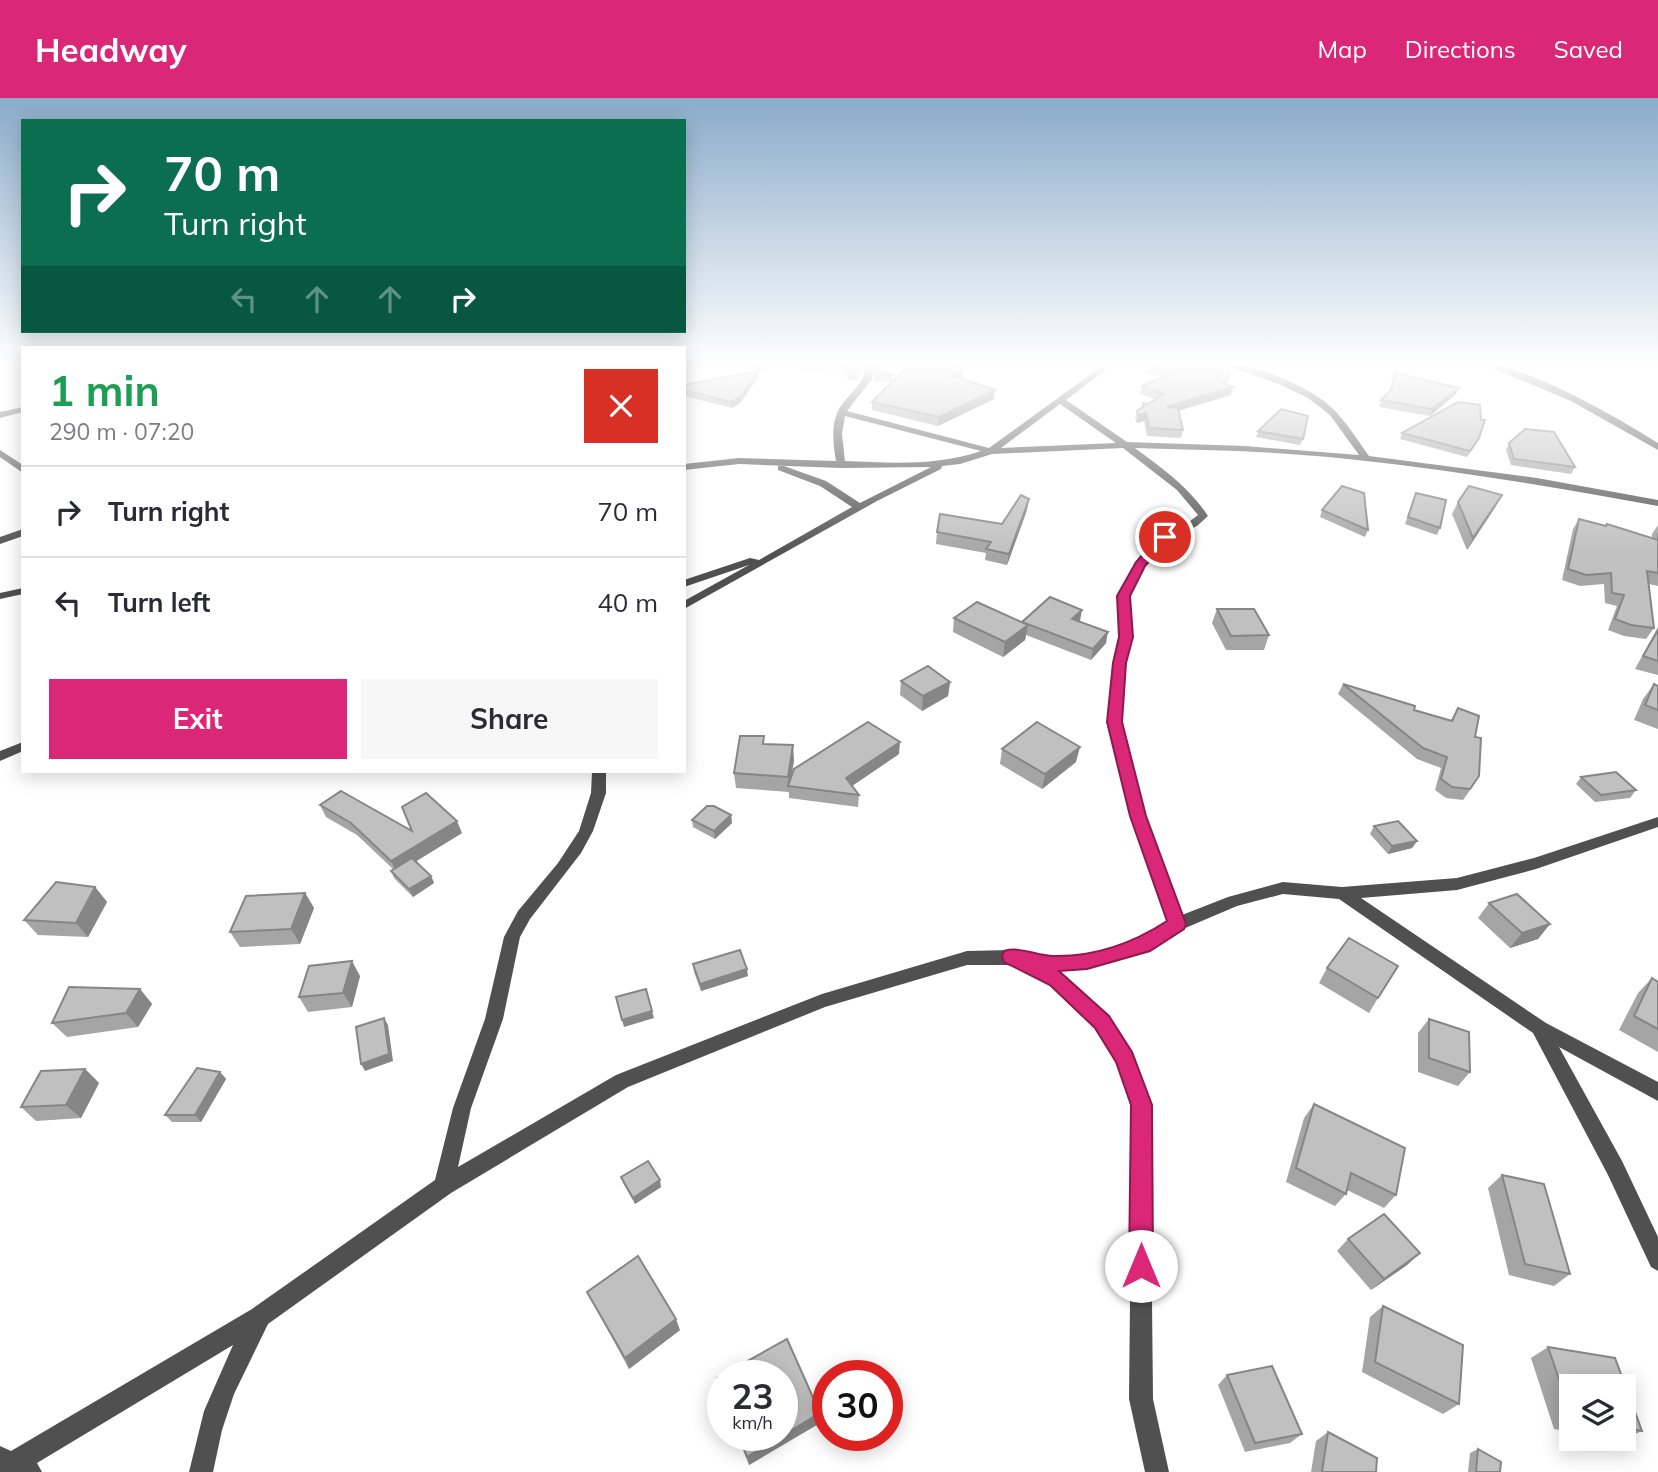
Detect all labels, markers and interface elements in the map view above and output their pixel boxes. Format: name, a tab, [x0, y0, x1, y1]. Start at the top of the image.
text: Headway	[35, 29, 187, 70]
text: Map	[1317, 34, 1367, 64]
text: Directions	[1405, 34, 1516, 64]
text: Saved	[1554, 34, 1623, 64]
text: 70 m	[164, 142, 280, 203]
icon: right	[49, 147, 140, 238]
text: Turn right	[164, 203, 307, 243]
icon: left	[225, 280, 263, 318]
icon: ahead	[298, 280, 336, 318]
icon: ahead	[371, 280, 409, 318]
icon: right	[444, 280, 482, 318]
text: 1 min	[49, 364, 160, 417]
button: close	[584, 369, 658, 443]
text: 290 m · 07:20	[49, 417, 194, 446]
icon: right	[49, 493, 87, 531]
text: Turn right	[108, 495, 229, 528]
text: 70 m	[597, 495, 658, 528]
pin	[1135, 507, 1195, 567]
icon: arrive	[1146, 518, 1184, 556]
icon: left	[49, 584, 87, 622]
text: Turn left	[108, 586, 210, 619]
text: 40 m	[597, 586, 658, 619]
button: Exit	[49, 679, 347, 759]
button: Share	[361, 679, 658, 759]
position arrow	[1104, 1229, 1178, 1303]
speed limit sign: 30	[812, 1360, 903, 1451]
text: 23	[731, 1374, 774, 1418]
map controls	[1559, 1374, 1636, 1451]
button: layers	[1559, 1374, 1636, 1451]
text: km/h	[732, 1411, 773, 1434]

